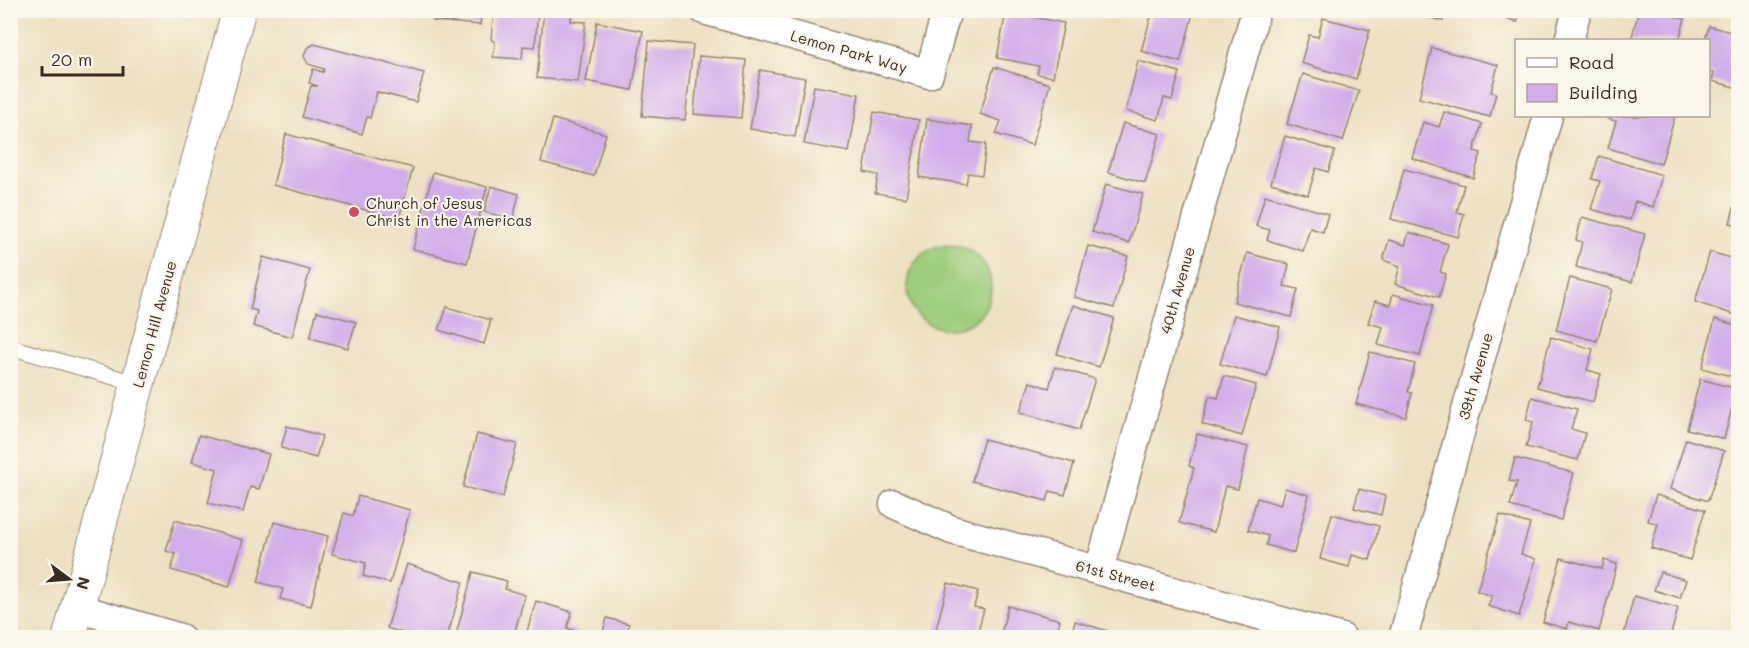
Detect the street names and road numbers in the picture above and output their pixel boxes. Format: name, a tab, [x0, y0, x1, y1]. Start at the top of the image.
street label: Lemon Park Way	[788, 25, 910, 77]
street label: 40th Avenue	[1155, 244, 1199, 336]
street label: Lemon Hill Avenue	[127, 258, 181, 390]
street label: 39th Avenue	[1453, 330, 1497, 422]
street label: 61st Street	[1074, 555, 1158, 595]

